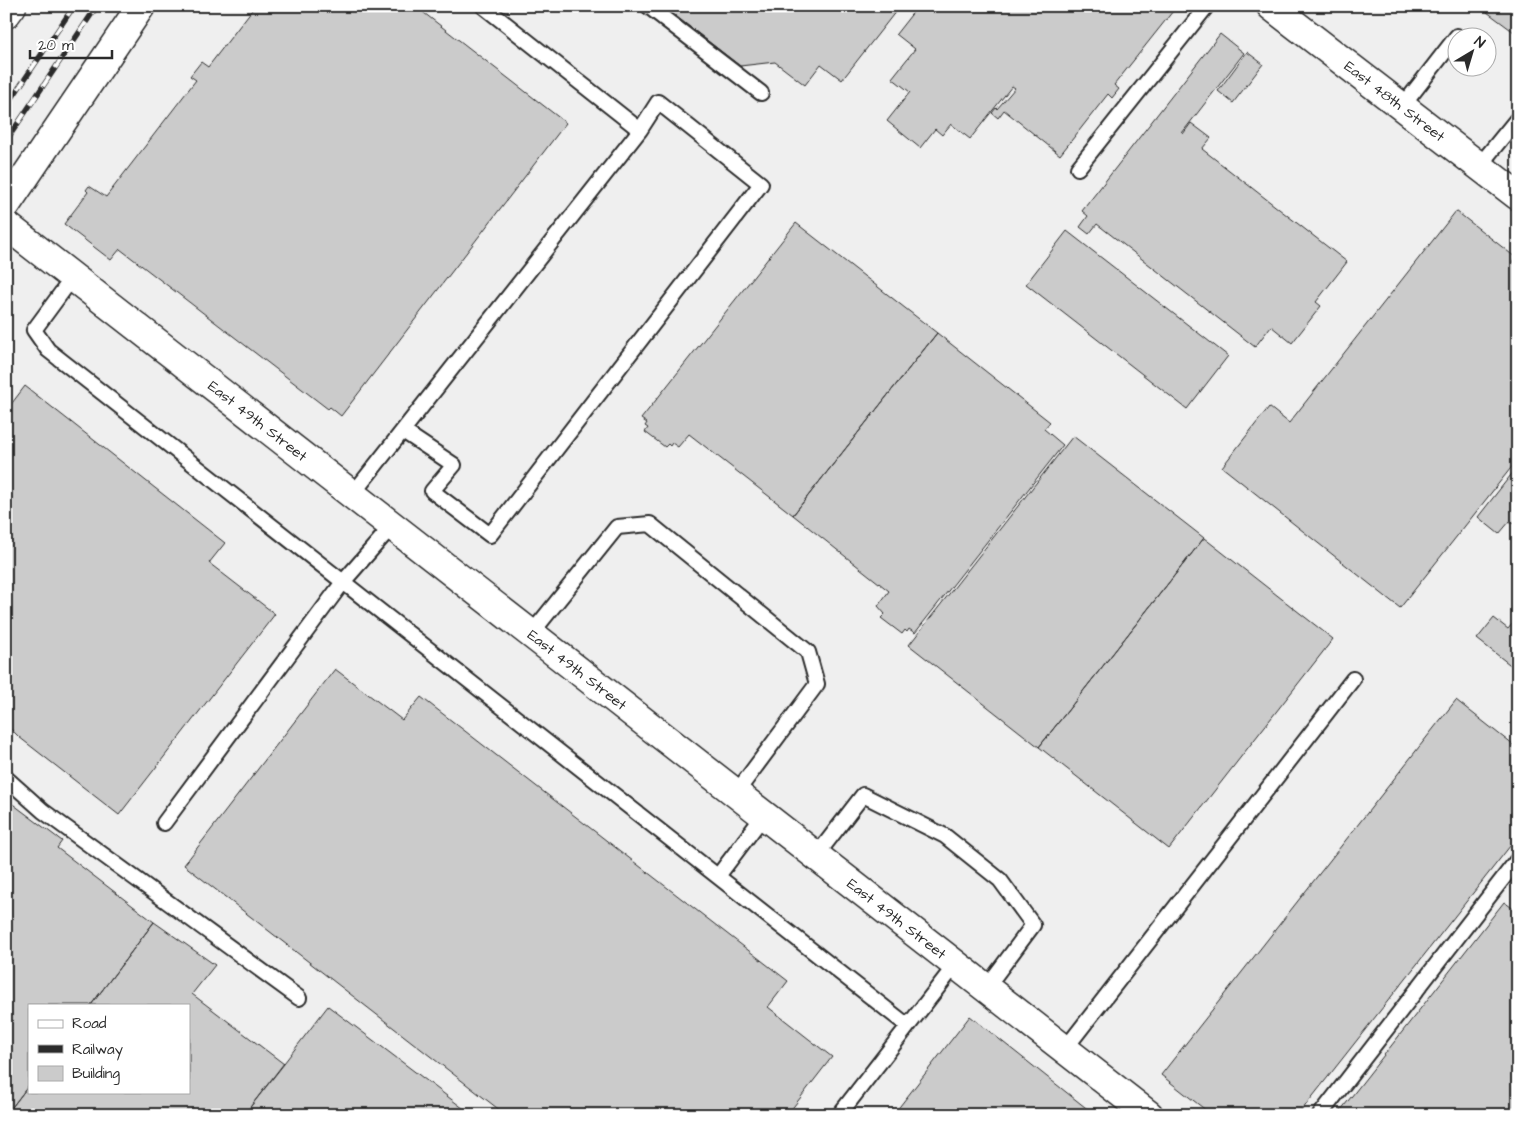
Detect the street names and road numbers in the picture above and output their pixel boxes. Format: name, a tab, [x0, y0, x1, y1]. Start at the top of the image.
street label: East 48th Street	[1340, 56, 1449, 147]
street label: East 49th Street	[203, 376, 311, 467]
street label: East 49th Street	[523, 625, 631, 716]
street label: East 49th Street	[842, 874, 951, 964]

